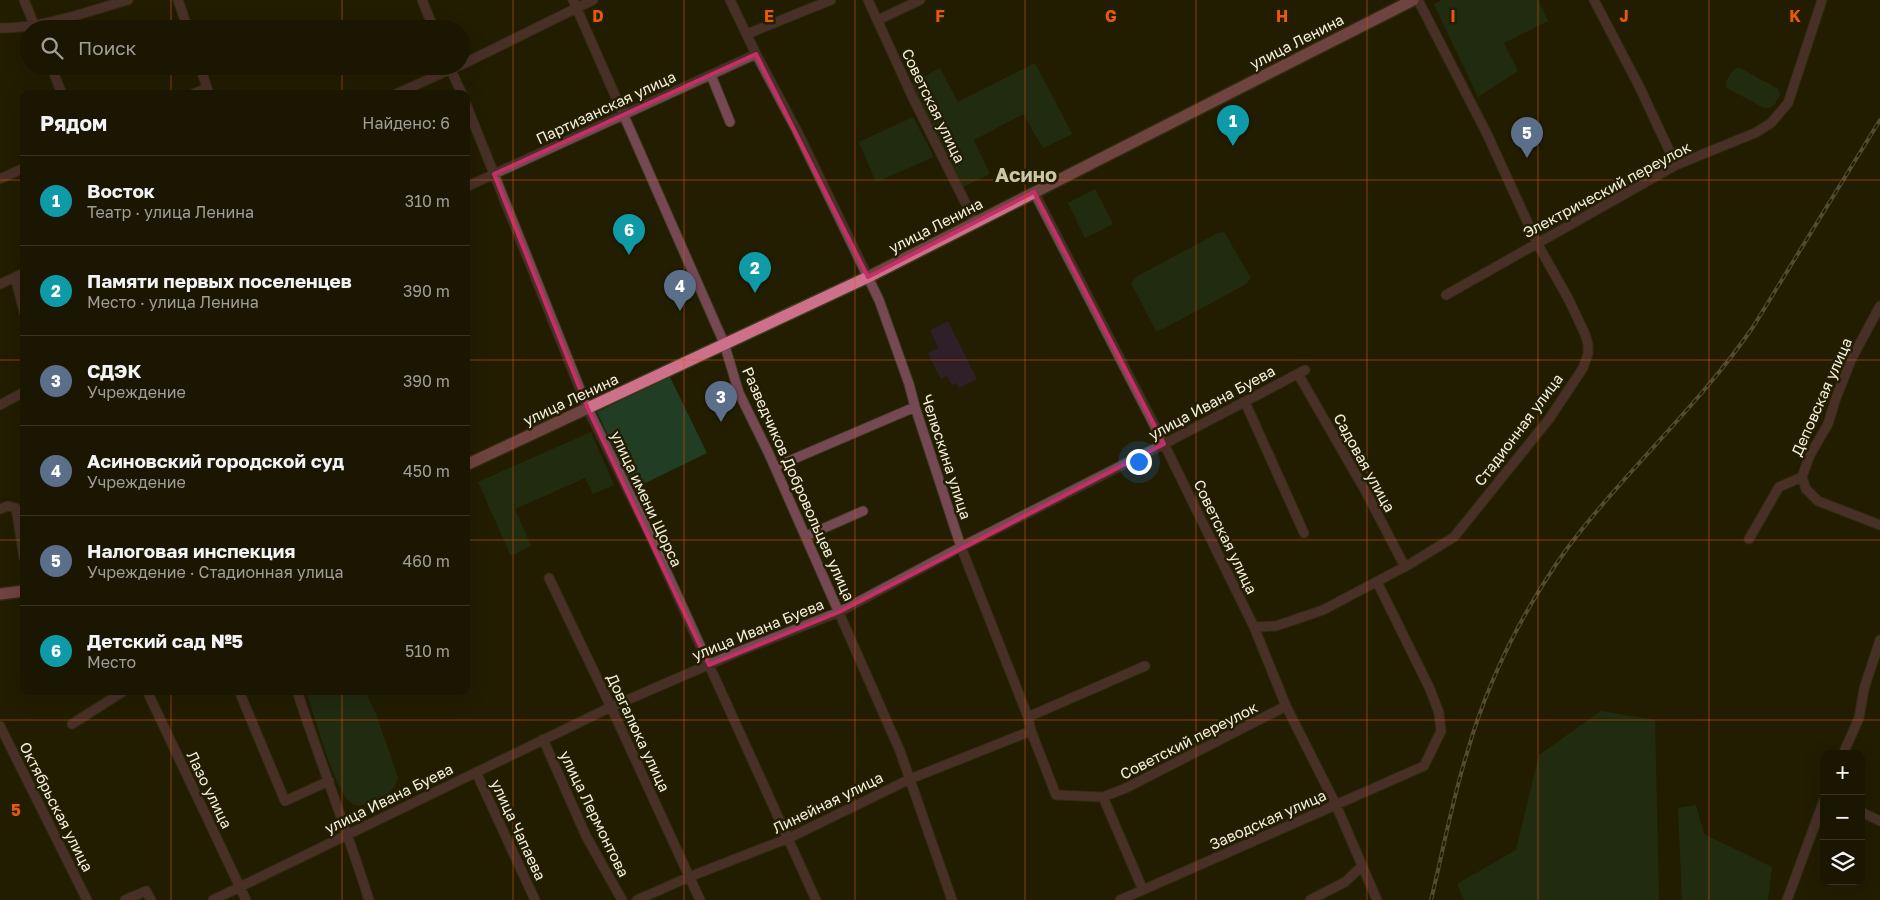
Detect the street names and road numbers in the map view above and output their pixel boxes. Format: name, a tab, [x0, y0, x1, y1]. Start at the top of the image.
street label: улица Ленина	[1247, 10, 1347, 73]
street label: Советская улица	[898, 46, 969, 166]
street label: Партизанская улица	[533, 67, 678, 147]
street label: Электрический переулок	[1520, 137, 1694, 241]
street label: улица Ленина	[886, 194, 986, 257]
street label: Деповская улица	[1787, 335, 1855, 458]
street label: улица Ивана Буева	[1145, 361, 1278, 443]
street label: Разведчиков Добровольцев улица	[739, 364, 859, 603]
street label: улица Ленина	[520, 369, 621, 429]
street label: Стадионная улица	[1470, 370, 1566, 489]
street label: Челюскина улица	[918, 392, 976, 521]
street label: Садовая улица	[1330, 410, 1399, 515]
street label: улица имени Щорса	[607, 428, 686, 569]
street label: Советская улица	[1190, 477, 1261, 597]
street label: улица Ивана Буева	[689, 594, 826, 664]
street label: Довгалюка улица	[604, 671, 674, 795]
street label: Советский переулок	[1117, 697, 1261, 783]
street label: Октябрьская улица	[16, 739, 97, 874]
street label: улица Лермонтова	[556, 747, 633, 880]
street label: Лазо улица	[183, 748, 236, 831]
street label: улица Ивана Буева	[321, 759, 456, 837]
street label: Линейная улица	[769, 768, 886, 837]
street label: улица Чапаева	[488, 776, 550, 883]
street label: Заводская улица	[1206, 785, 1329, 853]

